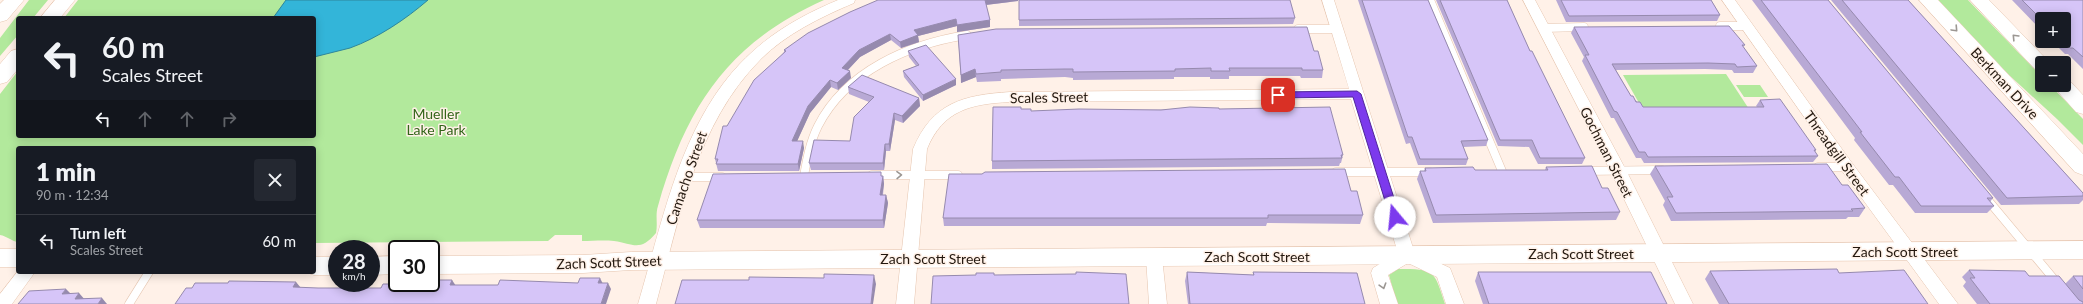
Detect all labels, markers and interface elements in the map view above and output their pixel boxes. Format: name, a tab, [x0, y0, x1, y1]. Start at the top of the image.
map controls	[2035, 12, 2071, 92]
button: +	[2035, 12, 2071, 48]
one-way arrow	[1950, 24, 1957, 31]
text: 60 m	[102, 30, 165, 64]
icon: left	[36, 32, 88, 84]
one-way arrow	[2012, 34, 2020, 42]
street label: Berkman Drive	[1967, 44, 2043, 122]
button: −	[2035, 56, 2071, 92]
text: Scales Street	[102, 64, 203, 86]
pin	[1261, 78, 1295, 112]
icon: arrive	[1267, 84, 1289, 106]
street label: Scales Street	[1010, 88, 1088, 106]
street label: Gochman Street	[1577, 104, 1637, 200]
park label: Mueller Lake Park	[406, 105, 466, 138]
street label: Threadgill Street	[1801, 107, 1873, 199]
icon: left	[92, 108, 114, 130]
icon: ahead	[134, 108, 156, 130]
icon: ahead	[176, 108, 198, 130]
icon: right	[218, 108, 240, 130]
street label: Camacho Street	[662, 129, 710, 227]
text: 1 min	[36, 157, 96, 186]
button: close	[254, 159, 296, 201]
one-way arrow	[896, 171, 902, 179]
text: 90 m · 12:34	[36, 187, 109, 203]
position arrow	[1374, 196, 1416, 238]
text: Turn left	[70, 224, 126, 242]
icon: left	[36, 230, 58, 252]
text: 60 m	[262, 232, 296, 250]
speed limit sign: 30	[388, 240, 440, 292]
text: Scales Street	[70, 242, 143, 258]
street label: Zach Scott Street	[1852, 243, 1958, 260]
street label: Zach Scott Street	[1528, 245, 1634, 262]
street label: Zach Scott Street	[1204, 248, 1310, 265]
text: 28	[342, 249, 366, 273]
street label: Zach Scott Street	[880, 250, 986, 267]
street label: Zach Scott Street	[556, 252, 662, 272]
text: km/h	[342, 270, 366, 282]
one-way arrow	[1378, 282, 1387, 289]

